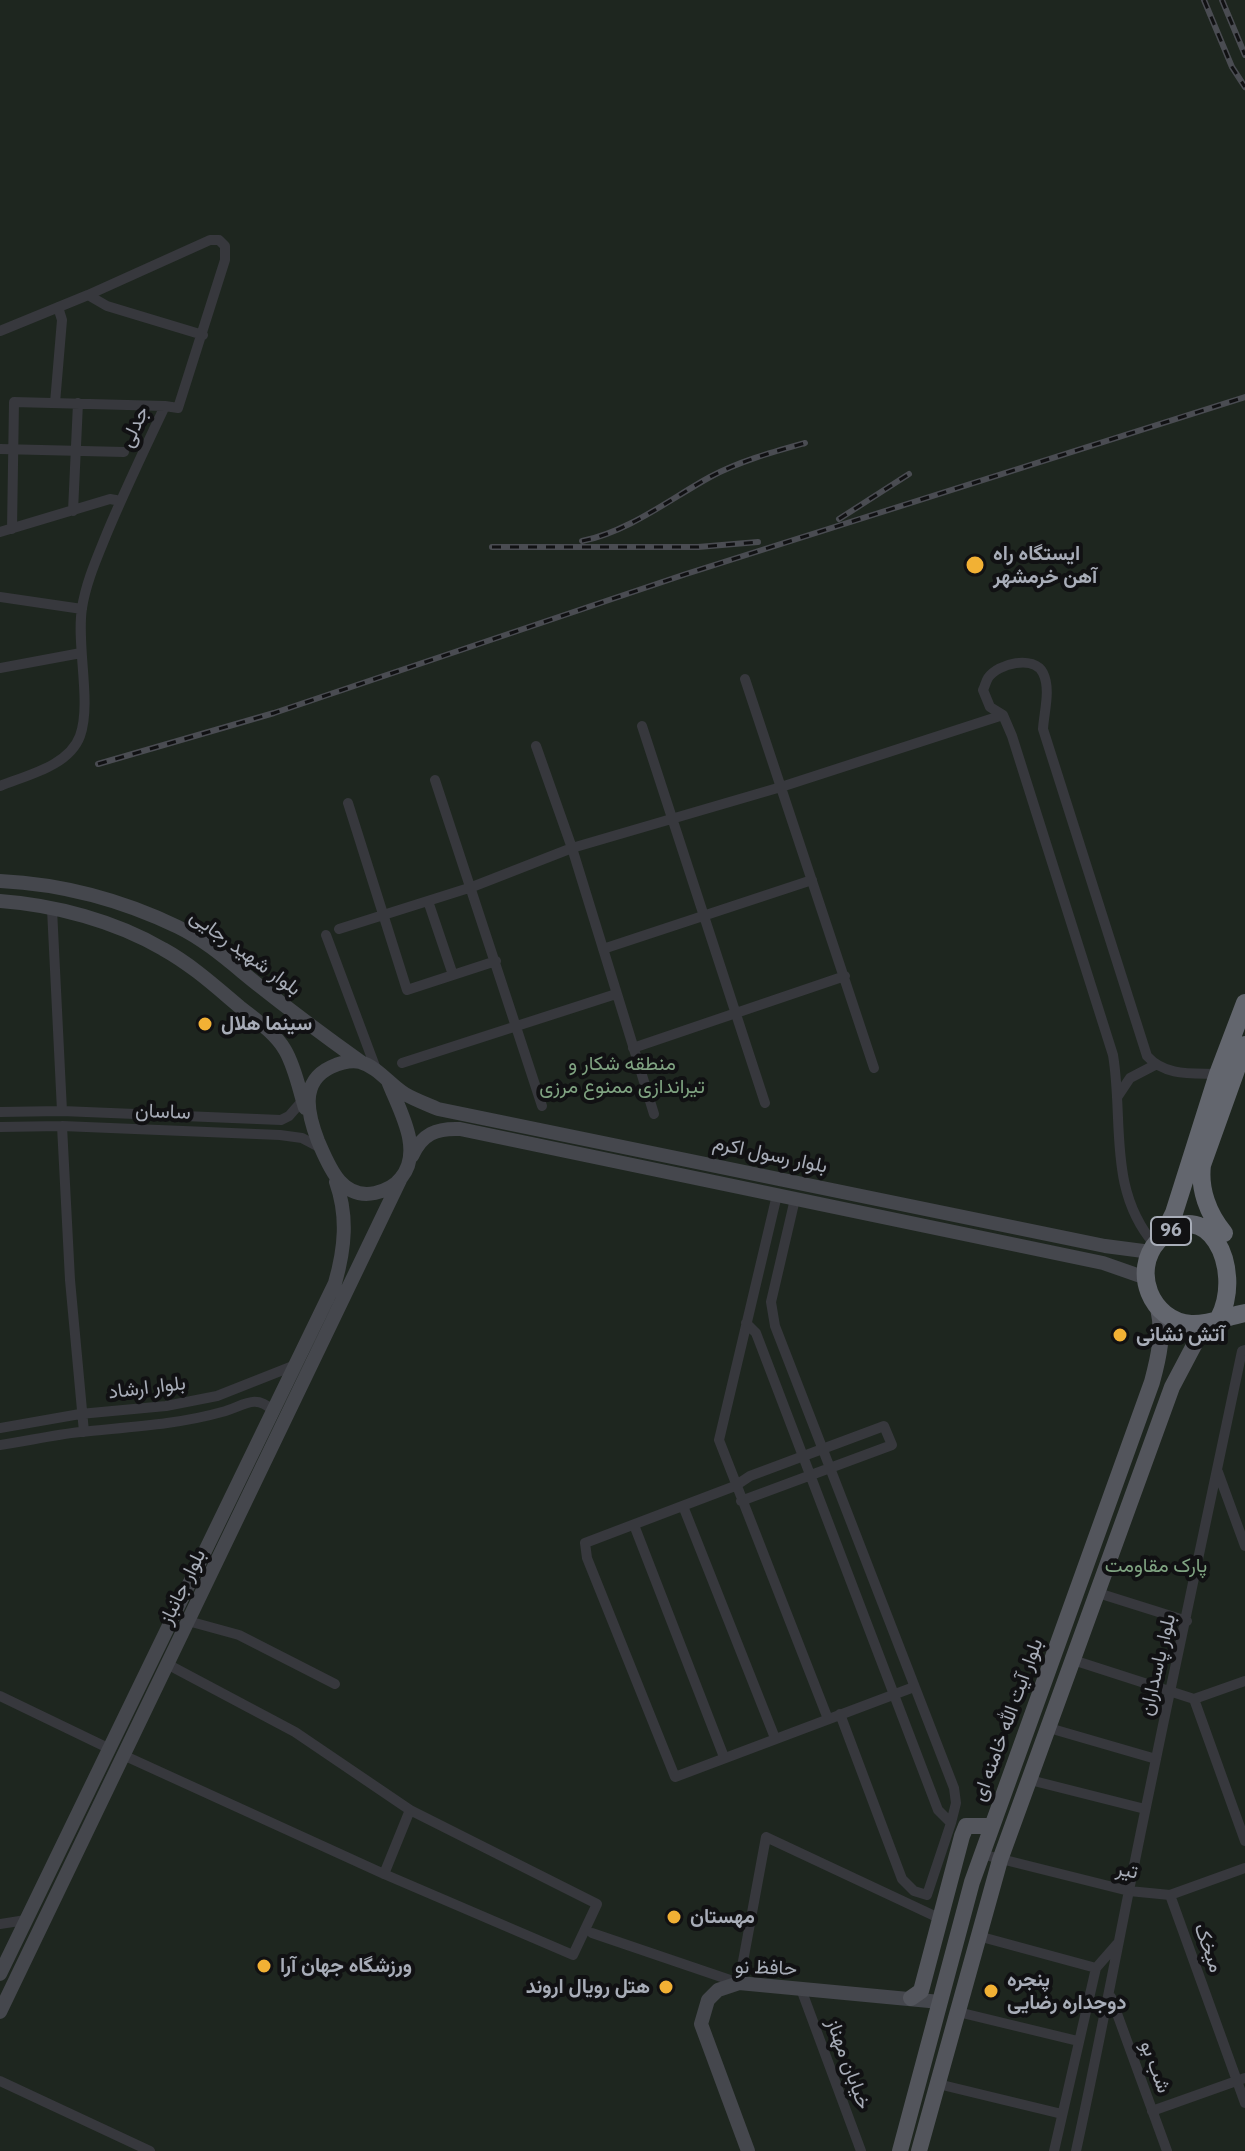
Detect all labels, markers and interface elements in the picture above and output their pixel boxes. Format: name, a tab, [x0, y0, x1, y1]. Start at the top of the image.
street label: جدلی	[115, 403, 155, 451]
place label: ایستگاه راه آهن خرمشهر	[993, 542, 1097, 589]
marker: ایستگاه راه آهن خرمشهر	[964, 554, 986, 576]
street label: بلوار شهید رجایی	[185, 905, 305, 1001]
place label: سینما هلال	[221, 1012, 312, 1036]
marker: سینما هلال	[196, 1015, 214, 1033]
park label: منطقه شکار و تیراندازی ممنوع مرزی	[539, 1052, 705, 1099]
street label: ساسان	[135, 1099, 191, 1125]
street label: بلوار رسول اکرم	[711, 1131, 829, 1179]
road number: 96	[1151, 1217, 1191, 1245]
place label: آتش نشانی	[1136, 1323, 1225, 1347]
marker: آتش نشانی	[1111, 1326, 1129, 1344]
street label: بلوار ارشاد	[107, 1371, 187, 1405]
street label: بلوار جانباز	[155, 1545, 211, 1629]
park label: پارک مقاومت	[1105, 1554, 1207, 1578]
street label: بلوار پاسداران	[1135, 1612, 1181, 1718]
street label: بلوار آیت الله خامنه ای	[967, 1635, 1049, 1805]
street label: تیر	[1114, 1857, 1140, 1885]
place label: مهستان	[690, 1905, 755, 1929]
marker: مهستان	[665, 1908, 683, 1926]
street label: میخک	[1188, 1920, 1228, 1976]
place label: ورزشگاه جهان آرا	[280, 1954, 412, 1978]
street label: حافظ نو	[734, 1955, 798, 1981]
marker: ورزشگاه جهان آرا	[255, 1957, 273, 1975]
place label: پنجره دوجداره رضایی	[1007, 1968, 1126, 2015]
place label: هتل رویال اروند	[526, 1975, 650, 1999]
marker: هتل رویال اروند	[657, 1978, 675, 1996]
marker: پنجره دوجداره رضایی	[982, 1982, 1000, 2000]
street label: خیابان مهناز	[821, 2015, 875, 2113]
street label: شب بو	[1135, 2038, 1175, 2096]

